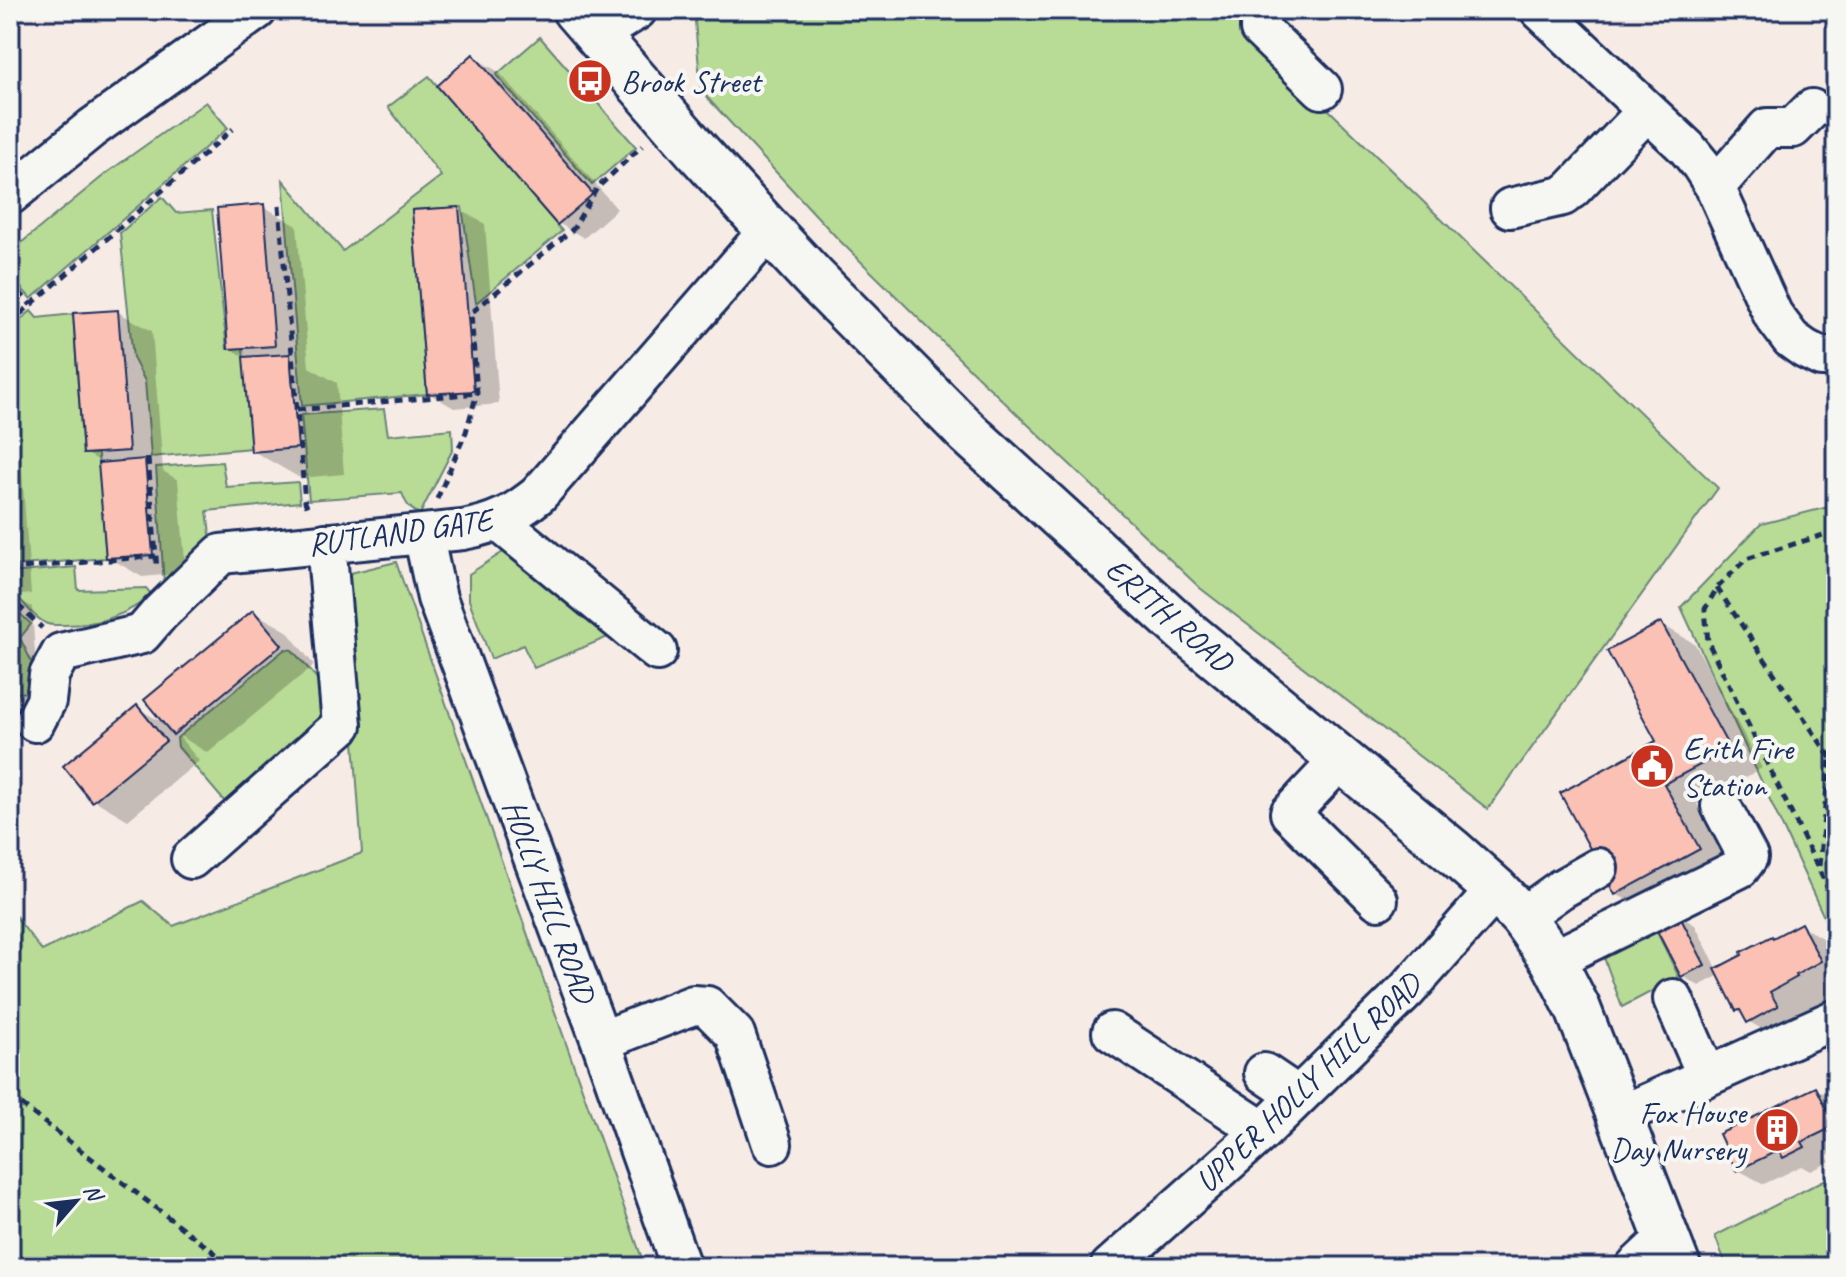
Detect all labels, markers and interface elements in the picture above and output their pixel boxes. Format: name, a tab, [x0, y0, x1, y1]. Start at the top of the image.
bus stop icon: Brook Street	[566, 57, 614, 105]
place label: Brook Street	[621, 61, 764, 102]
street label: RUTLAND GATE	[306, 498, 498, 565]
street label: ERITH ROAD	[1097, 549, 1243, 683]
place label: Erith Fire Station	[1683, 728, 1795, 806]
public building icon: Erith Fire Station	[1628, 742, 1676, 790]
street label: HOLLY HILL ROAD	[493, 794, 605, 1010]
street label: UPPER HOLLY HILL ROAD	[1187, 963, 1431, 1201]
place label: Fox House Day Nursery	[1610, 1092, 1749, 1170]
building icon: Fox House Day Nursery	[1753, 1106, 1801, 1154]
north arrow	[36, 1161, 116, 1241]
text: N	[77, 1179, 110, 1208]

